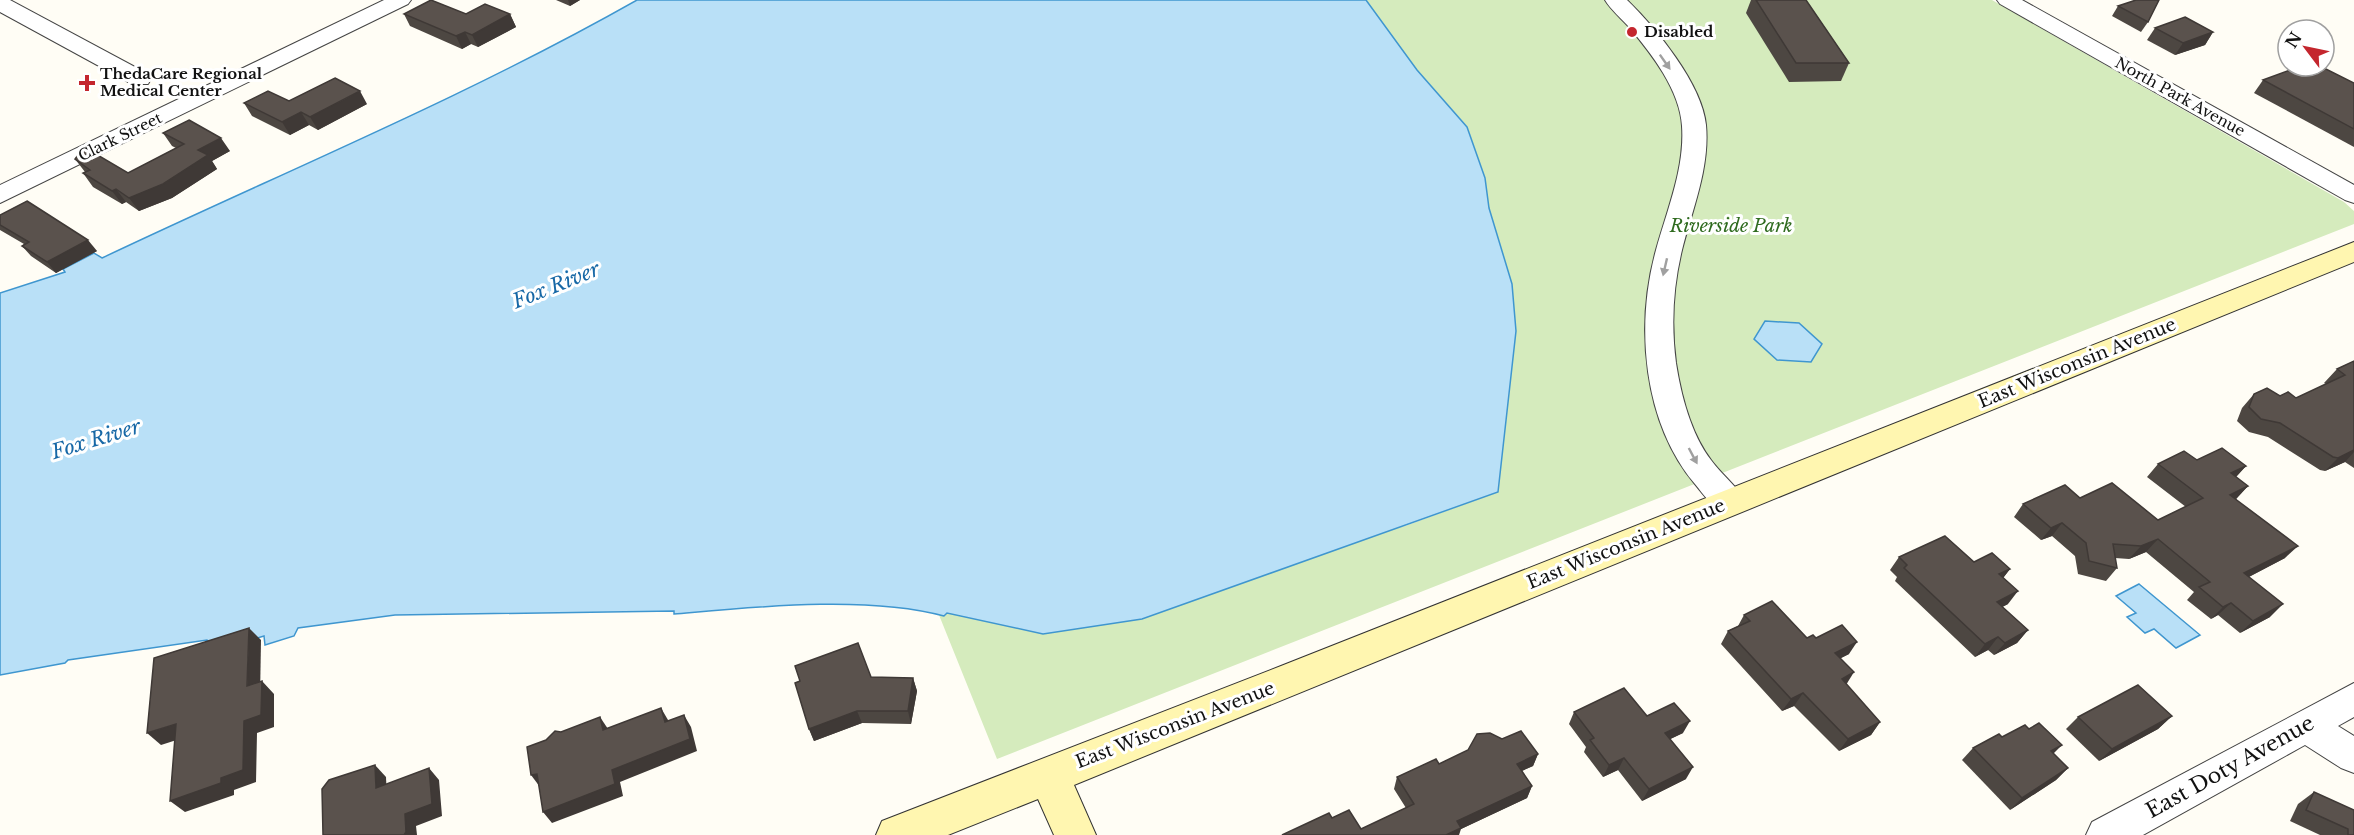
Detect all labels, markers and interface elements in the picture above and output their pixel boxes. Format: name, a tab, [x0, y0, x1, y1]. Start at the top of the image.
north arrow	[2276, 18, 2336, 78]
place label: Disabled	[1644, 22, 1714, 41]
marker: Disabled	[1625, 25, 1639, 39]
text: N	[2281, 28, 2306, 52]
one-way arrow	[1659, 53, 1671, 69]
street label: North Park Avenue	[2112, 53, 2249, 140]
place label: ThedaCare Regional Medical Center	[100, 64, 263, 100]
marker: ThedaCare Regional Medical Center	[78, 74, 96, 92]
street label: Clark Street	[75, 108, 165, 165]
park label: Riverside Park	[1669, 215, 1792, 237]
water label: Fox River	[508, 256, 604, 314]
one-way arrow	[1660, 258, 1669, 277]
street label: East Wisconsin Avenue	[1975, 313, 2179, 413]
water label: Fox River	[48, 414, 144, 464]
one-way arrow	[1688, 448, 1698, 465]
street label: East Wisconsin Avenue	[1524, 494, 1728, 594]
street label: East Wisconsin Avenue	[1072, 677, 1278, 773]
street label: East Doty Avenue	[2141, 710, 2319, 824]

